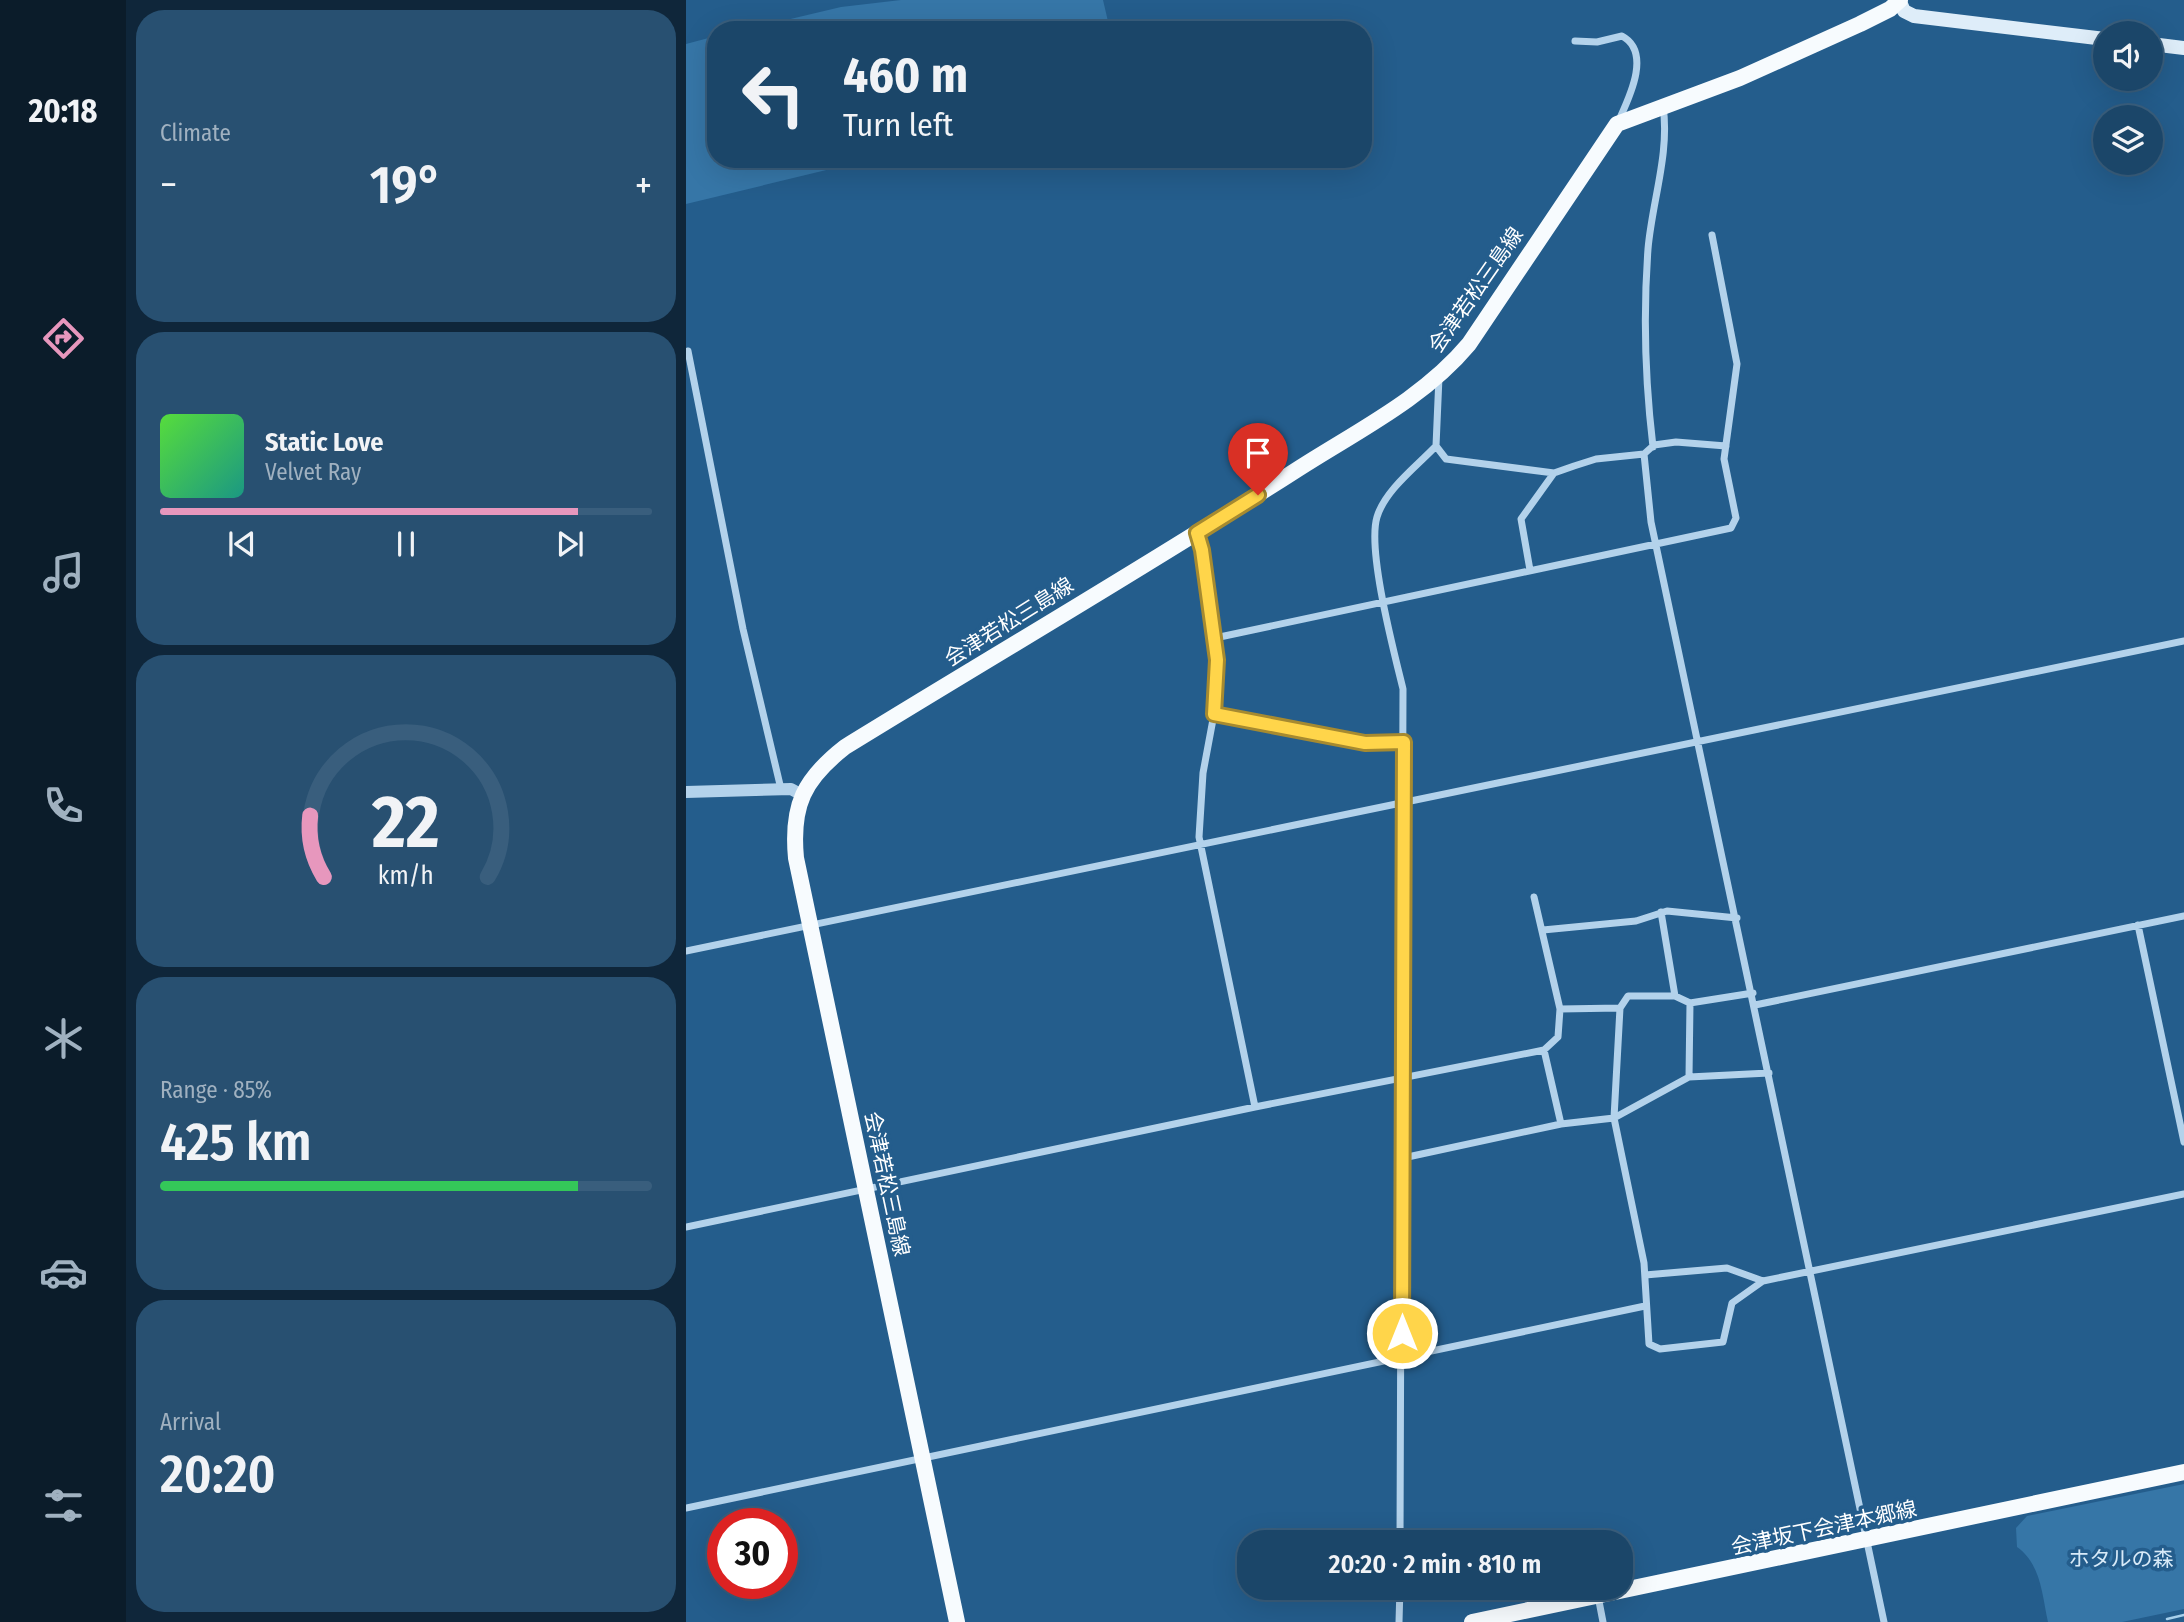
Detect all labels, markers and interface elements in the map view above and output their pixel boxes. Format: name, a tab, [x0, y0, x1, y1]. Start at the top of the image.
map controls	[2093, 21, 2163, 175]
button: sound	[2093, 21, 2163, 91]
text: 460 m	[843, 46, 968, 105]
icon: left	[728, 49, 819, 140]
text: 20:18	[29, 92, 97, 130]
button: layers	[2093, 105, 2163, 175]
text: Turn left	[843, 106, 953, 144]
text: Climate	[160, 119, 231, 147]
text: 19°	[370, 154, 442, 217]
text: −	[160, 162, 177, 208]
text: +	[635, 162, 652, 208]
street label: 会津若松三島線	[1423, 222, 1529, 358]
icon: directions	[39, 314, 88, 363]
pin	[1228, 423, 1288, 495]
text: Static Love	[265, 427, 383, 458]
icon: arrive	[1239, 434, 1277, 472]
text: Velvet Ray	[265, 458, 361, 486]
icon: previous	[223, 525, 261, 563]
icon: pause	[387, 525, 425, 563]
icon: next	[551, 525, 589, 563]
icon: music	[39, 548, 88, 597]
street label: 会津若松三島線	[940, 572, 1078, 672]
text: 22	[371, 779, 440, 866]
icon: phone	[39, 781, 88, 830]
text: km/h	[378, 861, 434, 891]
icon: climate	[39, 1014, 88, 1063]
text: Range · 85%	[160, 1076, 272, 1104]
street label: 会津若松三島線	[859, 1109, 915, 1259]
text: 425 km	[160, 1111, 312, 1174]
icon: car	[39, 1248, 88, 1297]
position arrow	[1365, 1296, 1439, 1370]
text: Arrival	[160, 1408, 221, 1436]
text: 20:20	[160, 1443, 276, 1506]
icon: filters	[39, 1481, 88, 1530]
street label: 会津坂下会津本郷線	[1729, 1496, 1919, 1560]
speed limit sign: 30	[707, 1508, 798, 1599]
park label: ホタルの森	[2069, 1546, 2174, 1572]
text: 20:20 · 2 min · 810 m	[1329, 1549, 1541, 1580]

